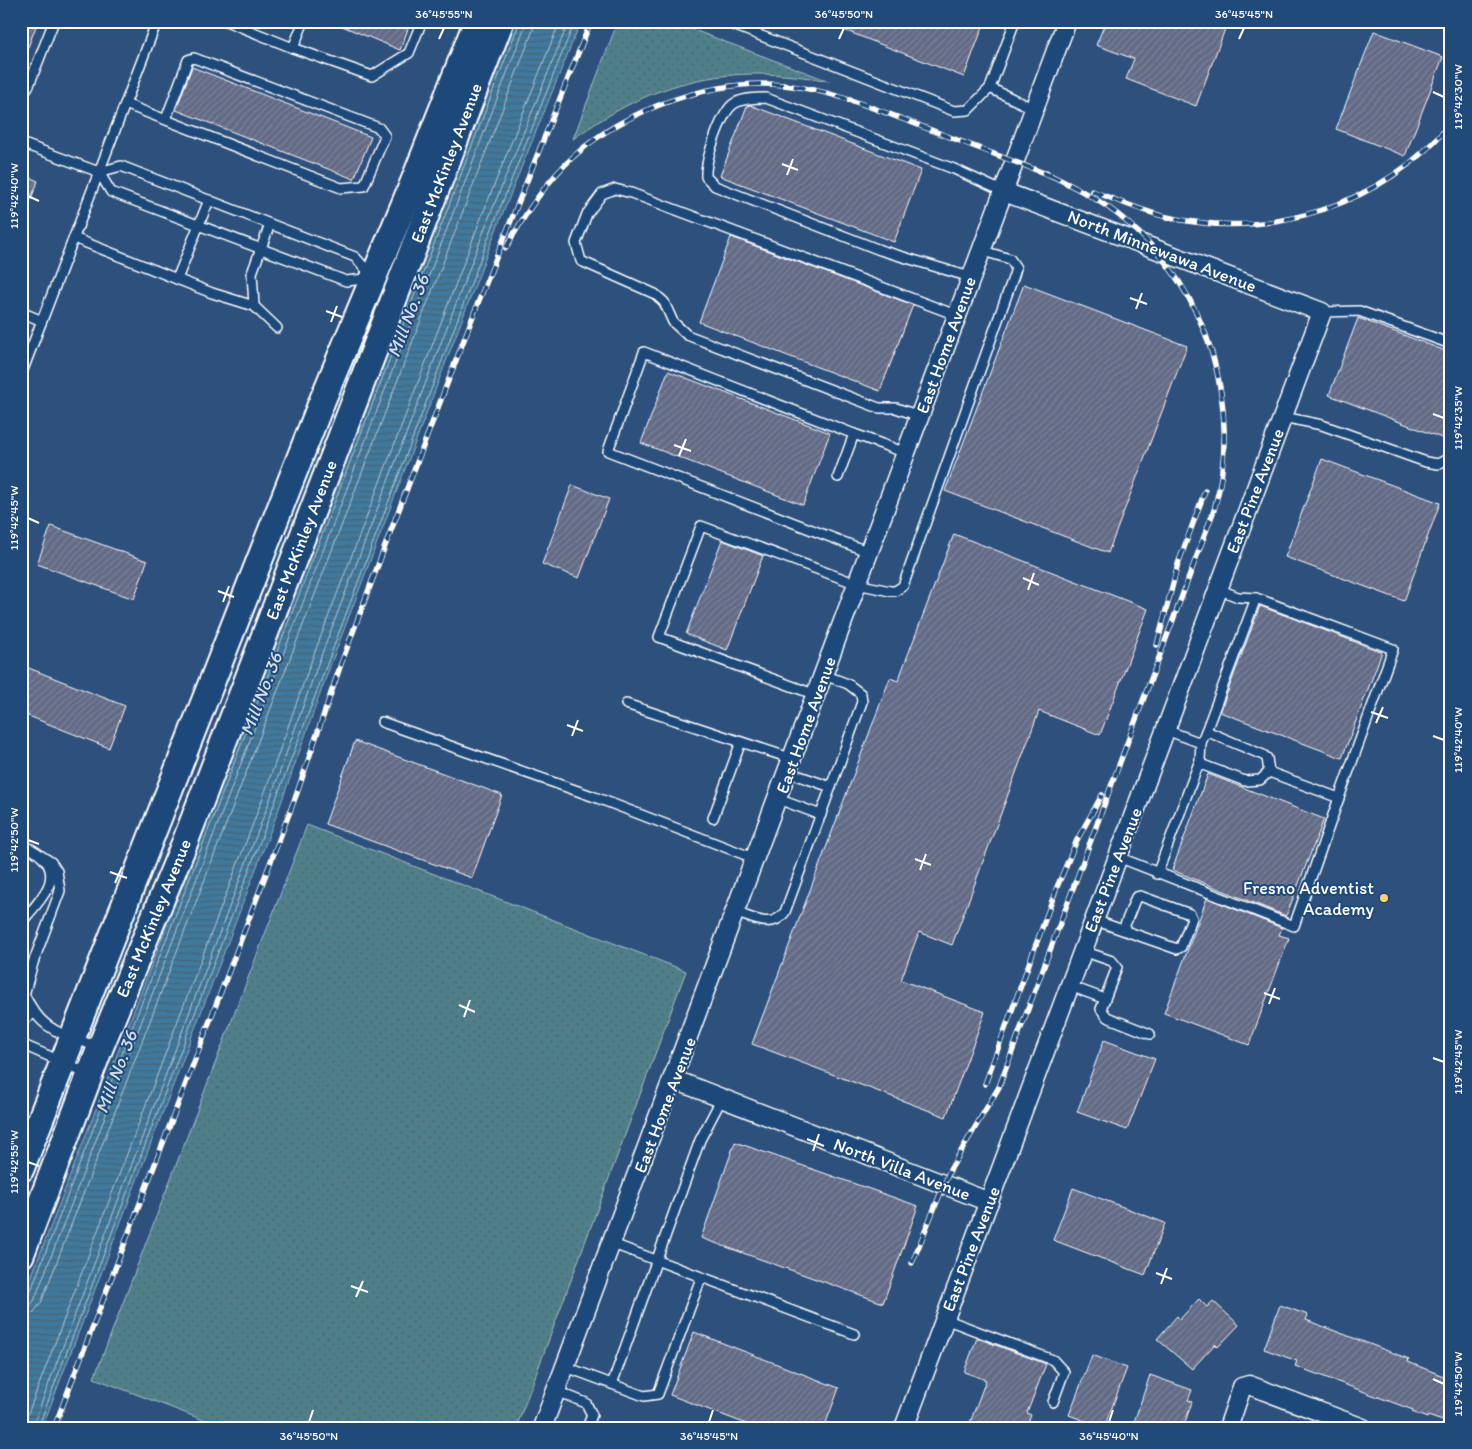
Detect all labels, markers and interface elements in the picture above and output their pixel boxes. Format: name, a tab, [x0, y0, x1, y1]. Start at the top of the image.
text: 36°45'55"N	[415, 7, 473, 21]
text: 36°45'50"N	[815, 7, 873, 21]
text: 36°45'45"N	[1215, 7, 1273, 21]
text: 119°42'30"W	[1451, 64, 1465, 130]
street label: East McKinley Avenue	[406, 80, 487, 246]
text: 119°42'40"W	[7, 163, 21, 229]
street label: North Minnewawa Avenue	[1064, 205, 1260, 297]
water label: Mill No. 36	[382, 271, 435, 361]
street label: East Home Avenue	[911, 274, 981, 416]
text: 119°42'35"W	[1451, 386, 1465, 450]
street label: East Pine Avenue	[1221, 425, 1289, 557]
street label: East McKinley Avenue	[261, 457, 342, 623]
text: 119°42'45"W	[7, 486, 21, 550]
water label: Mill No. 36	[235, 649, 288, 739]
street label: East Home Avenue	[771, 654, 841, 796]
text: 119°42'40"W	[1451, 707, 1465, 773]
street label: East Pine Avenue	[1079, 804, 1147, 936]
text: 119°42'50"W	[7, 807, 21, 873]
street label: East McKinley Avenue	[111, 836, 196, 1001]
place label: Fresno Adventist Academy	[1243, 877, 1375, 920]
marker: Fresno Adventist Academy	[1378, 892, 1390, 904]
water label: Mill No. 36	[90, 1027, 143, 1117]
text: 119°42'45"W	[1451, 1030, 1465, 1094]
street label: East Home Avenue	[629, 1034, 701, 1176]
text: 119°42'55"W	[7, 1130, 21, 1194]
street label: North Villa Avenue	[830, 1133, 974, 1205]
street label: East Pine Avenue	[937, 1183, 1005, 1315]
text: 119°42'50"W	[1451, 1351, 1465, 1417]
text: 36°45'50"N	[280, 1429, 338, 1443]
text: 36°45'45"N	[680, 1429, 738, 1443]
text: 36°45'40"N	[1079, 1429, 1139, 1443]

